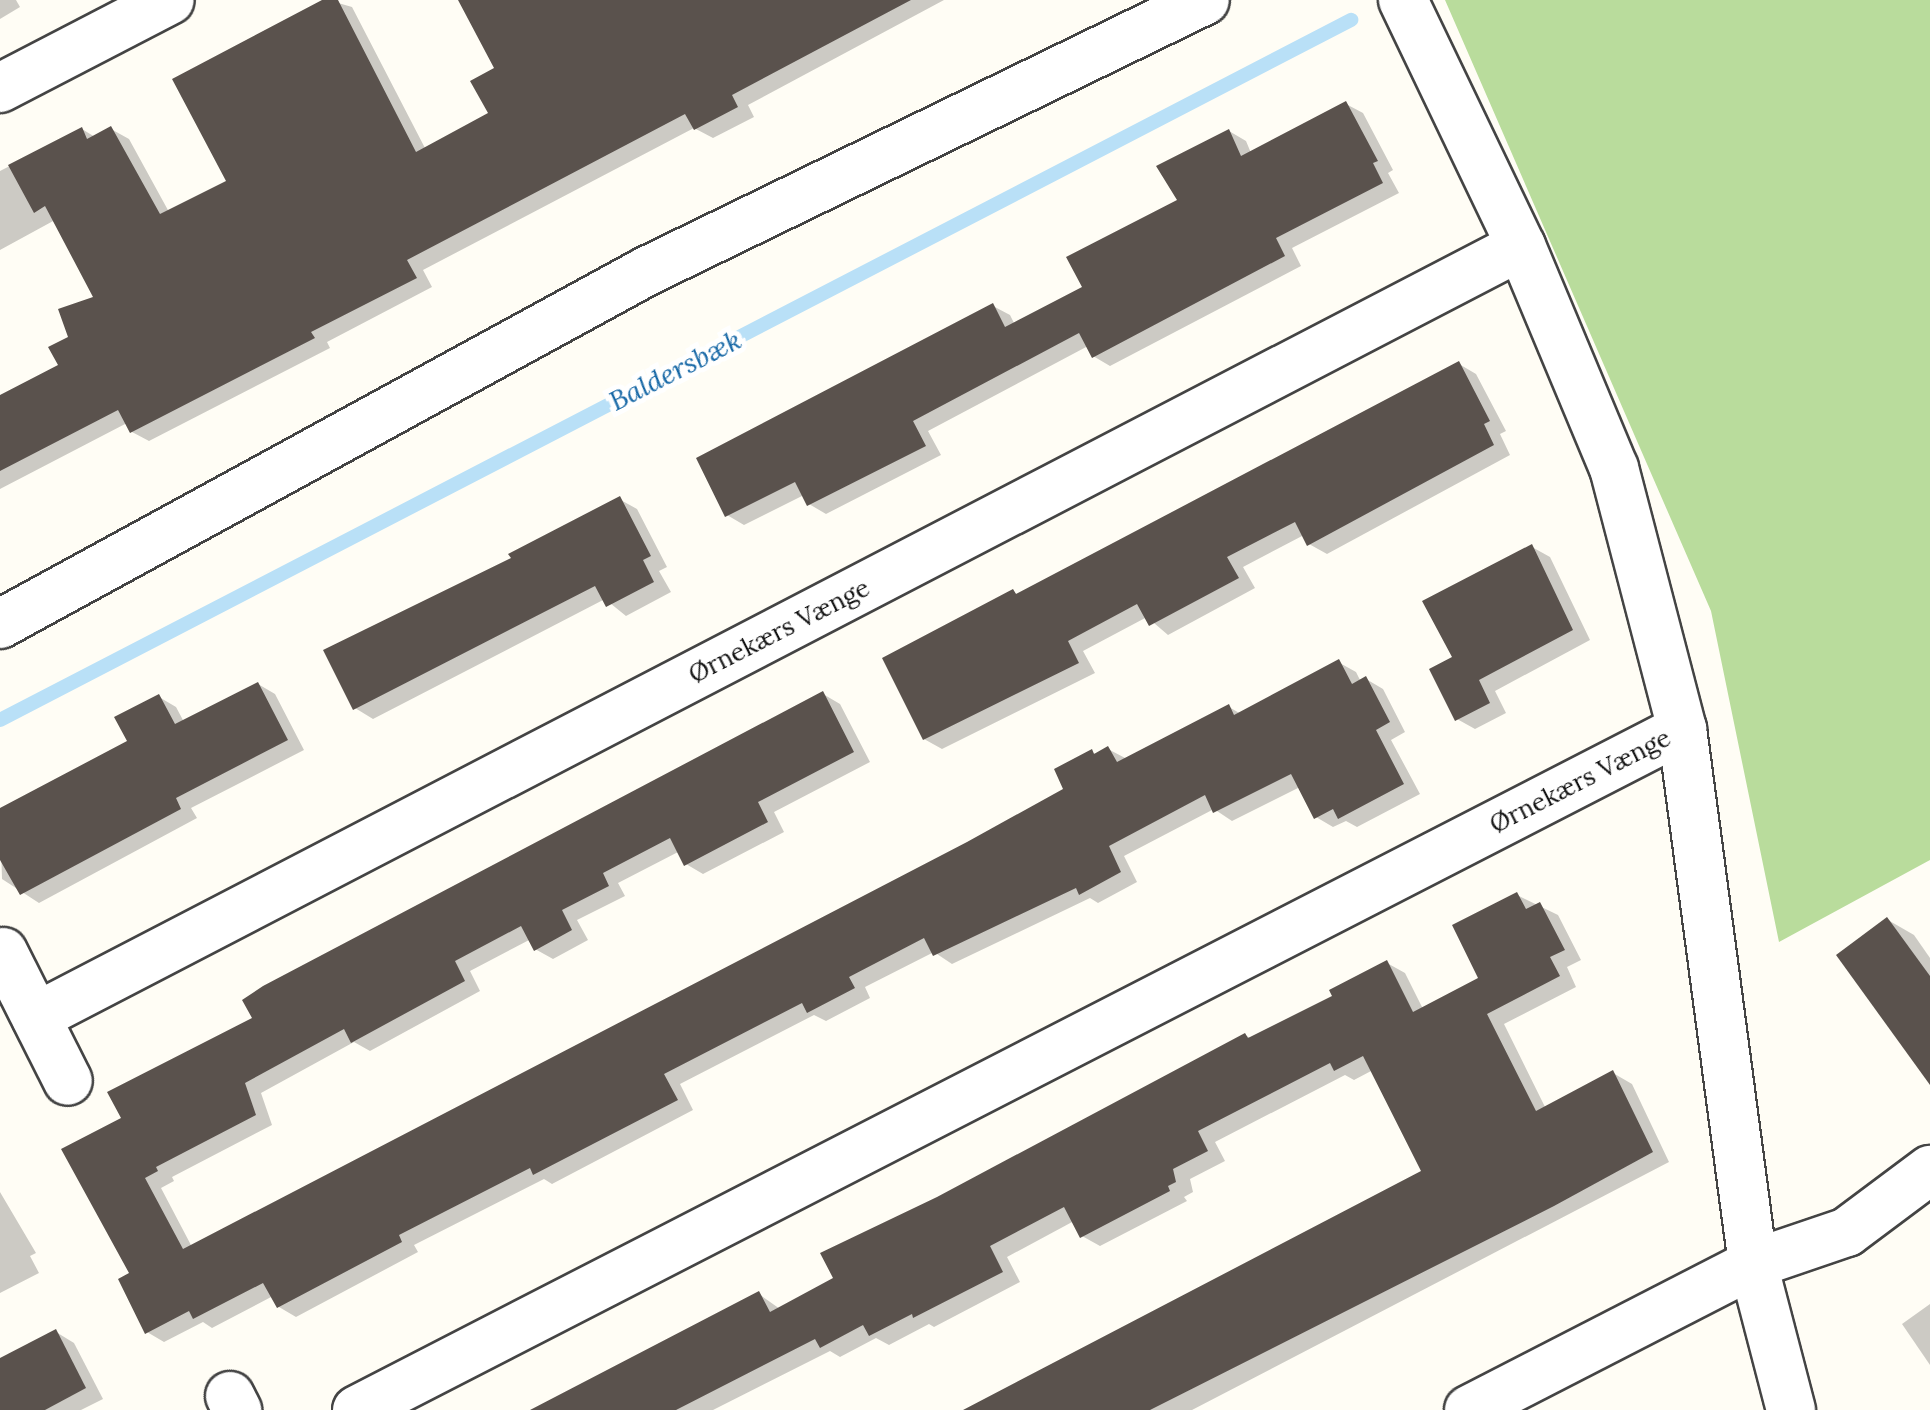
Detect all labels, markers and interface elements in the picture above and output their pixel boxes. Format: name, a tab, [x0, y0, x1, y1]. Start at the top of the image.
water label: Baldersbæk	[603, 322, 747, 418]
street label: Ørnekærs Vænge	[684, 573, 874, 689]
street label: Ørnekærs Vænge	[1485, 723, 1675, 839]

